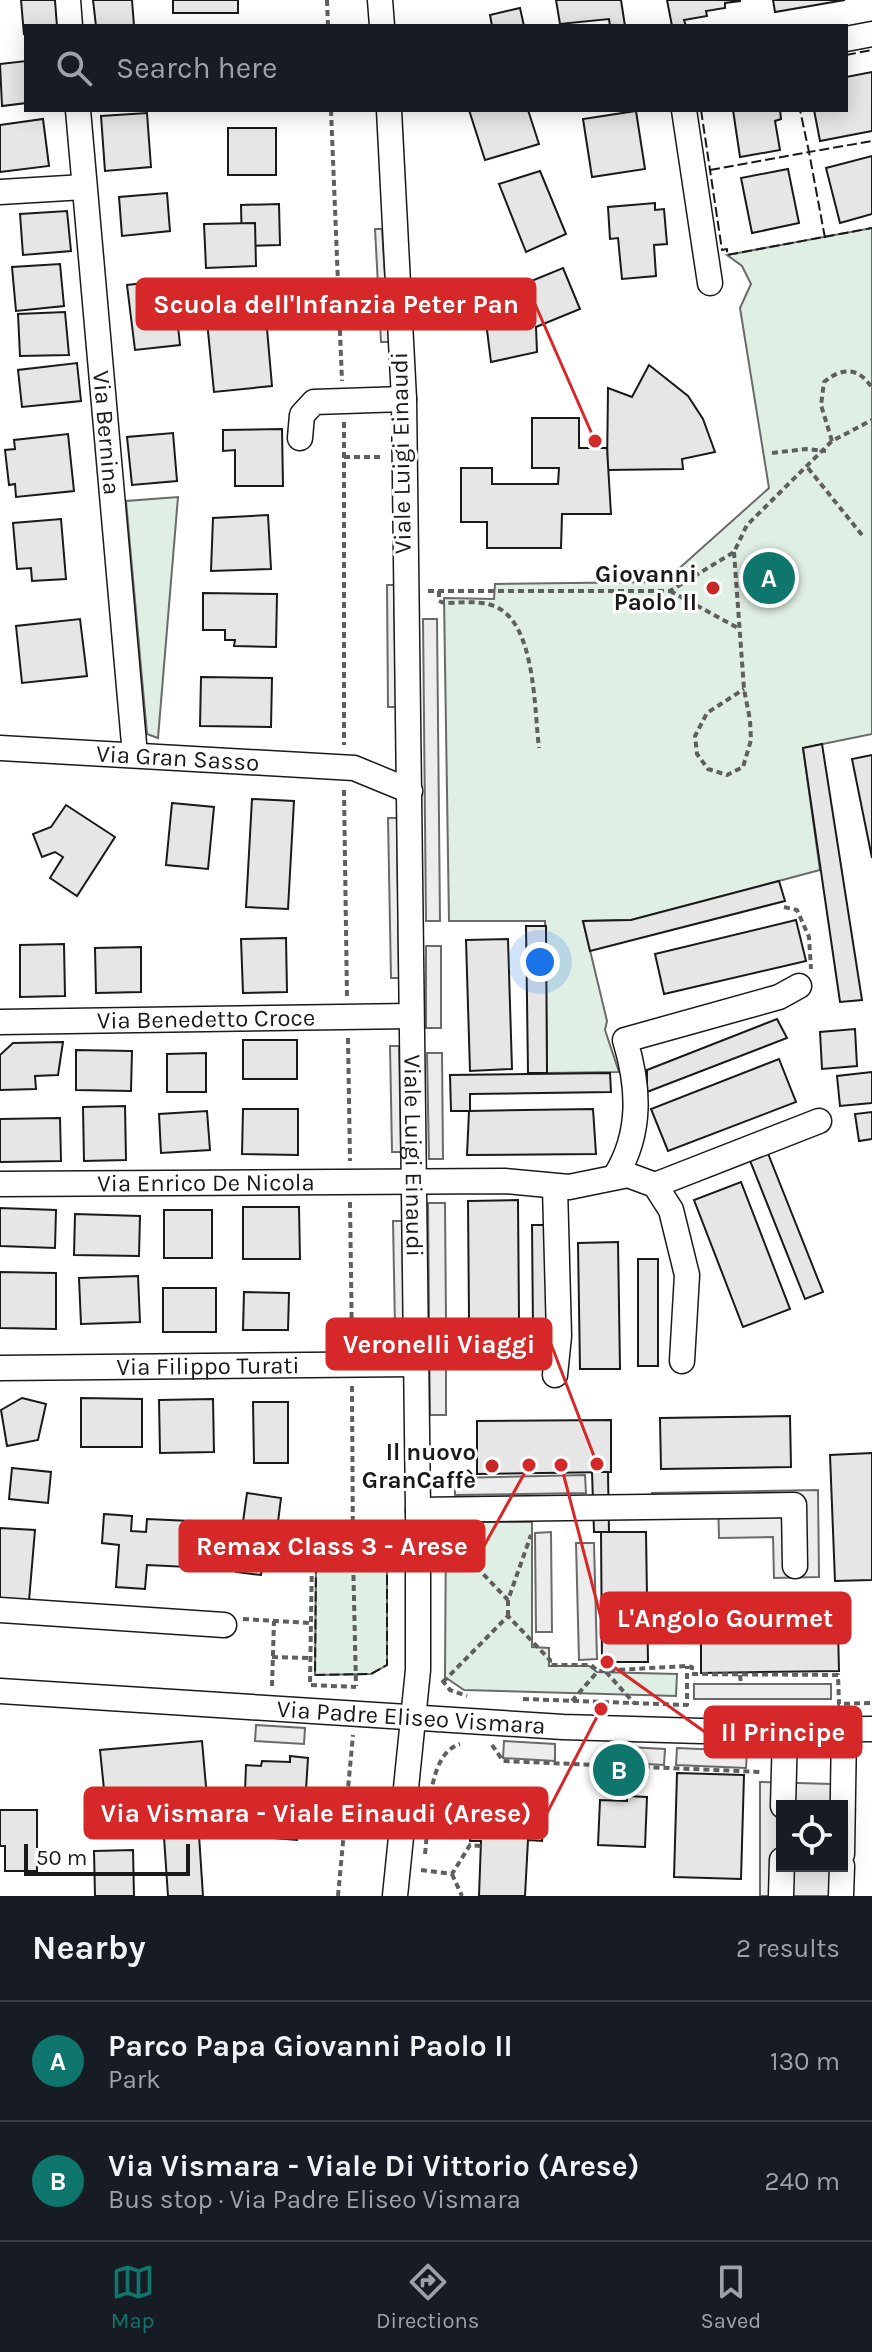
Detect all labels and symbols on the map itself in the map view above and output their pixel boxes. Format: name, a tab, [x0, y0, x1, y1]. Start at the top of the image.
callout: Scuola dell'Infanzia Peter Pan	[137, 279, 535, 329]
text: Scuola dell'Infanzia Peter Pan	[153, 289, 519, 320]
street label: Viale Luigi Einaudi	[385, 352, 417, 554]
street label: Via Bernina	[87, 369, 126, 496]
pin: A	[743, 548, 795, 608]
place label: Giovanni Paolo II	[595, 560, 697, 616]
marker: Giovanni Paolo II	[704, 579, 722, 597]
street label: Via Gran Sasso	[95, 739, 260, 777]
your location	[520, 942, 560, 982]
street label: Via Benedetto Croce	[97, 1003, 315, 1035]
street label: Viale Luigi Einaudi	[398, 1054, 429, 1257]
street label: Via Enrico De Nicola	[97, 1168, 315, 1197]
callout: Veronelli Viaggi	[327, 1319, 551, 1369]
text: Veronelli Viaggi	[343, 1329, 535, 1360]
street label: Via Filippo Turati	[116, 1351, 300, 1381]
place label: Il nuovo GranCaffè	[362, 1438, 476, 1494]
marker: Il nuovo GranCaffè	[483, 1457, 501, 1475]
callout: Remax Class 3 - Arese	[180, 1521, 484, 1571]
text: Remax Class 3 - Arese	[196, 1531, 468, 1562]
callout: L'Angolo Gourmet	[601, 1593, 850, 1643]
text: L'Angolo Gourmet	[617, 1603, 833, 1634]
street label: Via Padre Eliseo Vismara	[276, 1695, 546, 1740]
callout: Il Principe	[705, 1707, 861, 1757]
text: Il Principe	[721, 1717, 845, 1748]
pin: B	[593, 1740, 645, 1800]
callout: Via Vismara - Viale Einaudi (Arese)	[85, 1788, 547, 1838]
text: Via Vismara - Viale Einaudi (Arese)	[101, 1798, 531, 1829]
scale bar	[24, 1840, 190, 1876]

